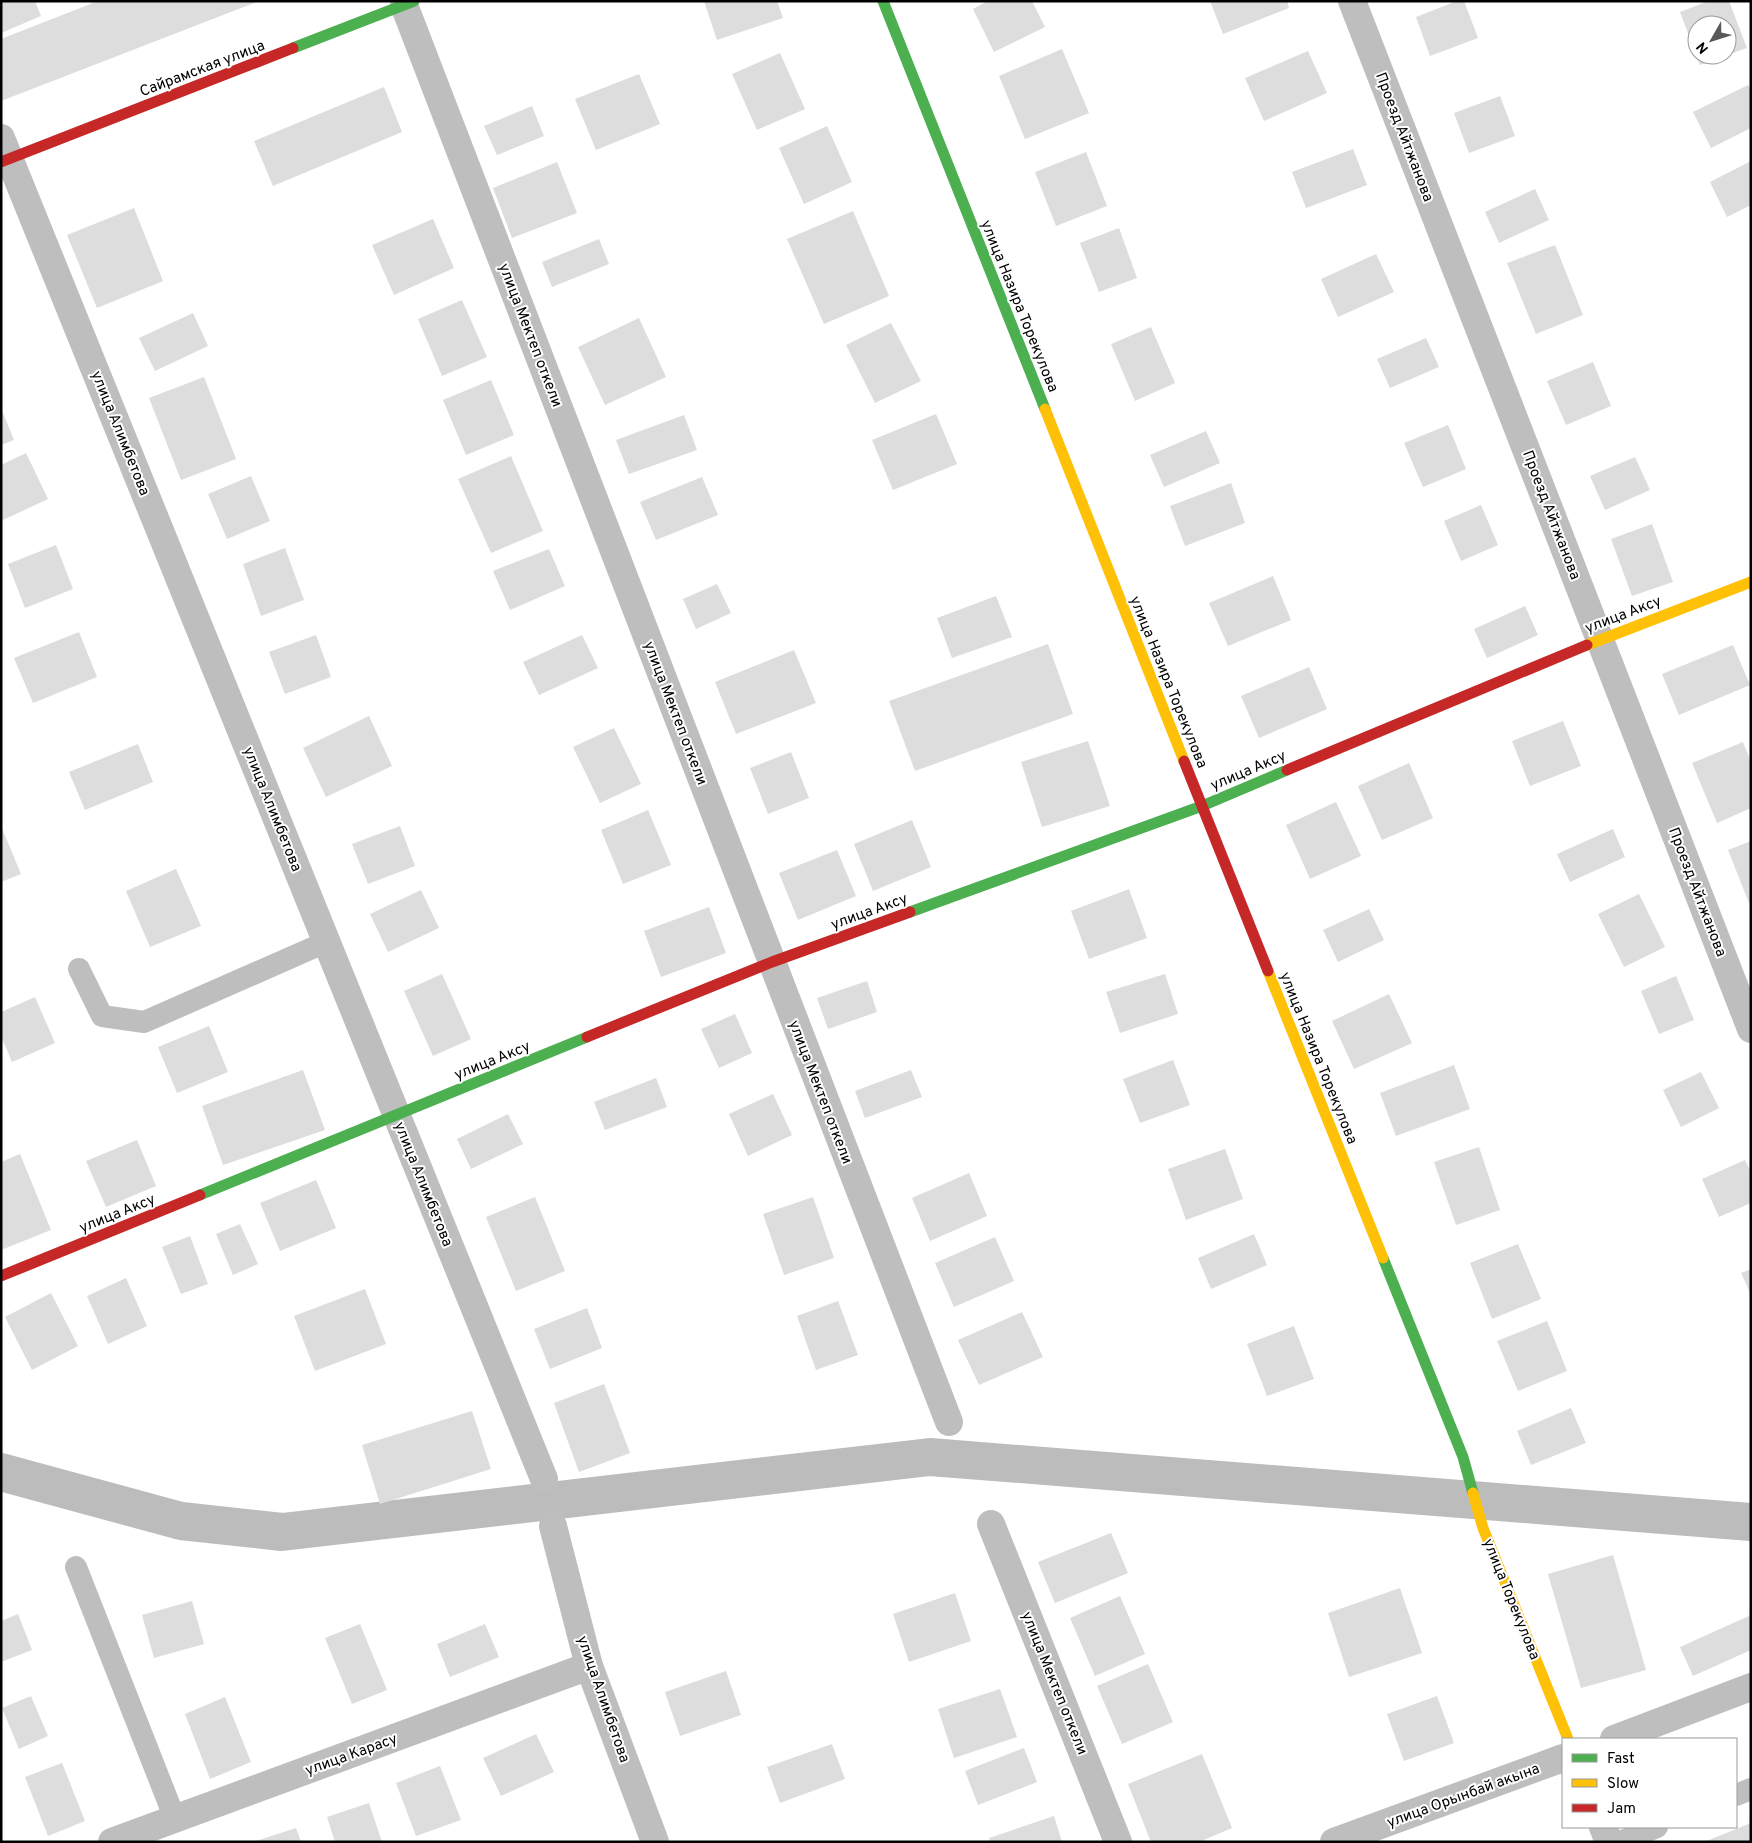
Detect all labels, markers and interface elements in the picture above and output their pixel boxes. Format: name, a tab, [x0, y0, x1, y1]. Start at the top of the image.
north arrow	[1687, 15, 1737, 65]
street label: Сайрамская улица	[137, 37, 268, 102]
text: N	[1693, 38, 1713, 56]
street label: Проезд Айтжанова	[1370, 70, 1437, 205]
street label: улица Назира Торекулова	[975, 218, 1062, 395]
street label: улица Мектеп откели	[493, 261, 566, 410]
street label: улица Алимбетова	[86, 368, 153, 499]
street label: Проезд Айтжанова	[1517, 448, 1584, 583]
street label: улица Аксу	[1583, 592, 1664, 639]
street label: улица Назира Торекулова	[1124, 594, 1211, 771]
street label: улица Мектеп откели	[638, 639, 711, 788]
street label: улица Алимбетова	[238, 744, 305, 875]
street label: улица Аксу	[1208, 747, 1289, 796]
street label: Проезд Айтжанова	[1663, 825, 1730, 960]
street label: улица Аксу	[829, 890, 911, 935]
street label: улица Назира Торекулова	[1274, 970, 1361, 1147]
street label: улица Мектеп откели	[783, 1018, 856, 1167]
street label: улица Аксу	[452, 1038, 533, 1085]
street label: улица Алимбетова	[389, 1119, 456, 1250]
street label: улица Аксу	[77, 1191, 158, 1238]
street label: улица Торекулова	[1478, 1536, 1544, 1663]
street label: улица Мектеп откели	[1016, 1609, 1091, 1758]
street label: улица Алимбетова	[572, 1633, 633, 1766]
street label: улица Карасу	[303, 1730, 400, 1781]
legend	[1562, 1738, 1737, 1828]
text: Fast	[1607, 1750, 1635, 1769]
street label: улица Орынбай акына	[1384, 1760, 1543, 1833]
text: Slow	[1607, 1775, 1639, 1794]
text: Jam	[1607, 1800, 1636, 1819]

